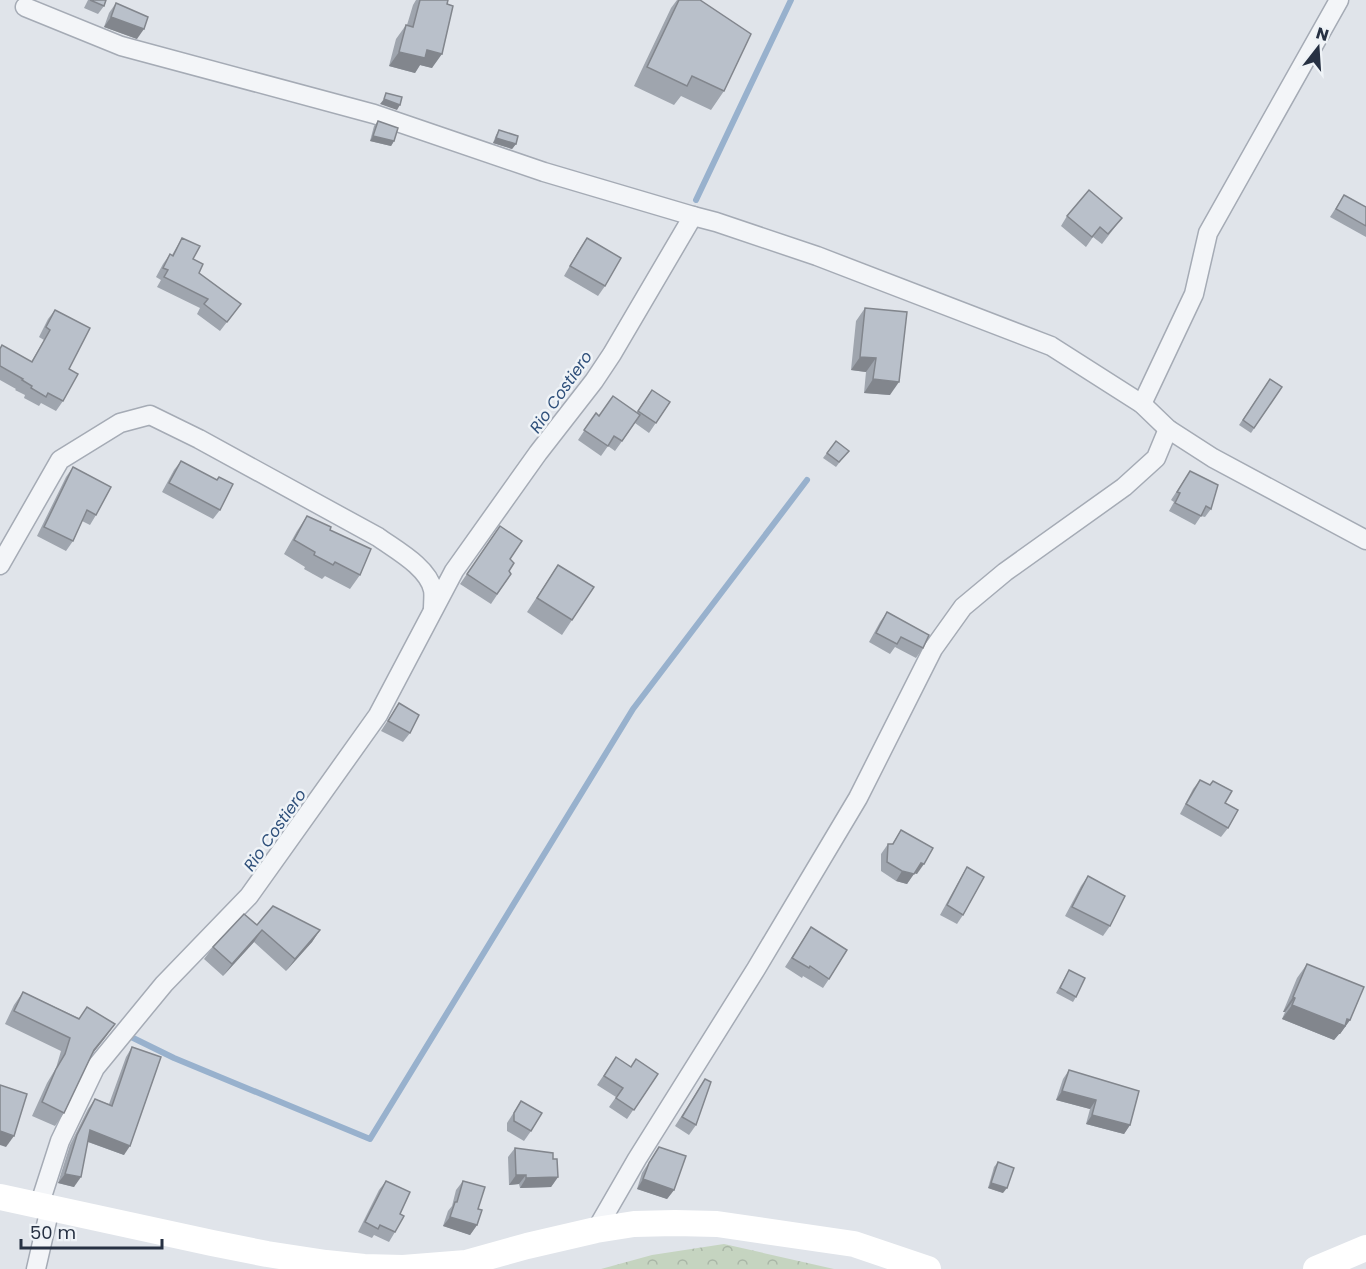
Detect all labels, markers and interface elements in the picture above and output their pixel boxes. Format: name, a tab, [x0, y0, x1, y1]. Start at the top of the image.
north arrow	[1288, 18, 1348, 78]
text: N	[1313, 21, 1331, 47]
water label: Rio Costiero	[524, 346, 598, 438]
water label: Rio Costiero	[238, 784, 312, 876]
scale bar	[21, 1212, 162, 1250]
text: 50 m	[30, 1220, 76, 1245]

